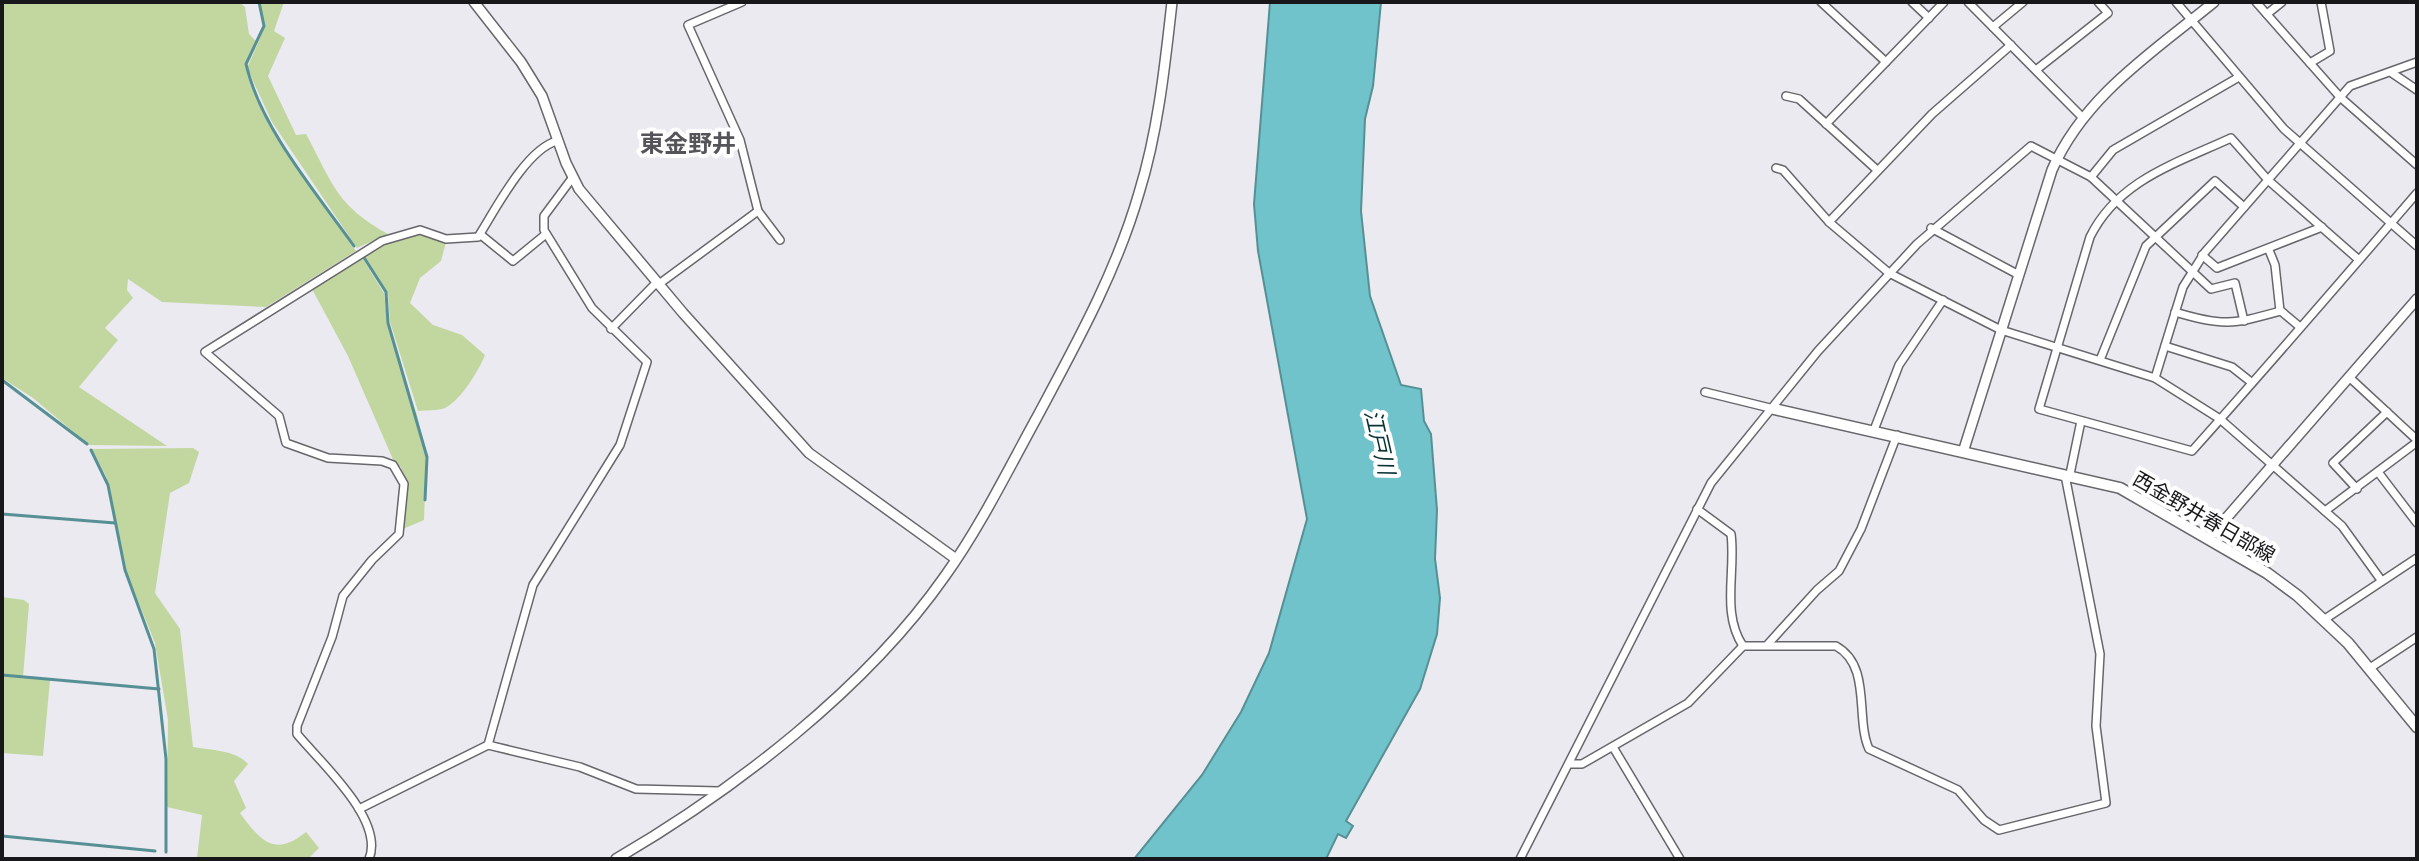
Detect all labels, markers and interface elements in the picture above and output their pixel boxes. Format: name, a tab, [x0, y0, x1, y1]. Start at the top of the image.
district label: 東金野井	[640, 130, 736, 158]
water label: 江戸川	[1360, 407, 1400, 479]
street label: 西金野井春日部線	[2129, 467, 2279, 567]

